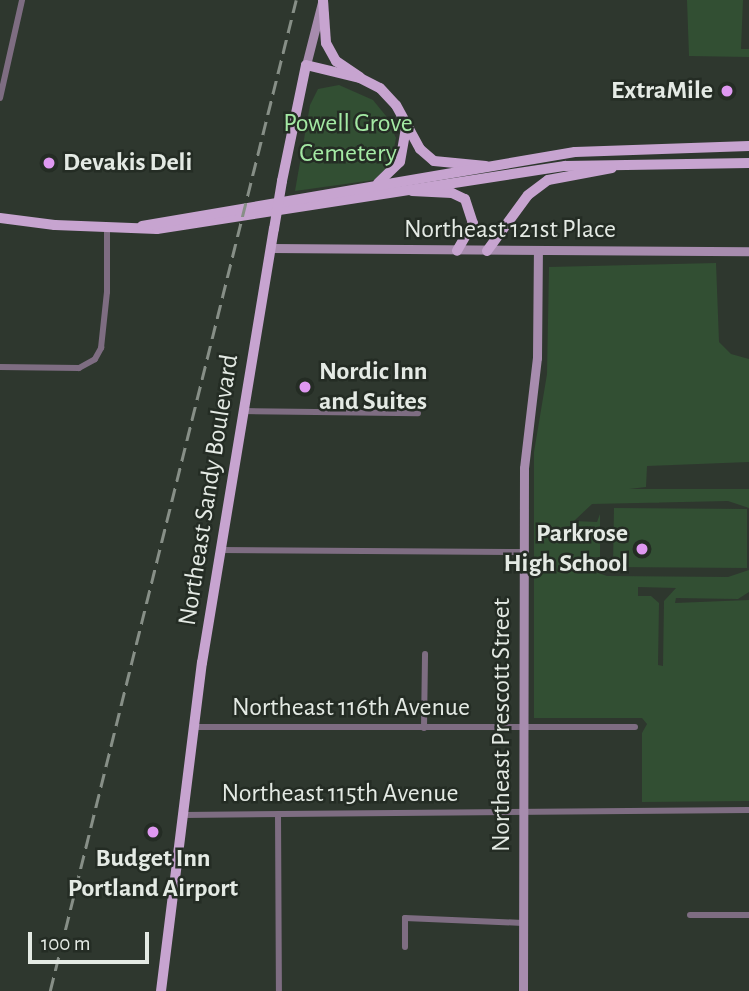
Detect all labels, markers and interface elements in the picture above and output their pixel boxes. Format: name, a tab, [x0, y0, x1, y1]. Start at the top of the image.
place label: ExtraMile	[611, 75, 713, 107]
marker: ExtraMile	[719, 83, 735, 99]
park label: Powell Grove Cemetery	[283, 108, 413, 170]
place label: Devakis Deli	[63, 147, 192, 179]
marker: Devakis Deli	[41, 155, 57, 171]
street label: Northeast 121st Place	[404, 214, 616, 246]
street label: Northeast Sandy Boulevard	[172, 352, 246, 628]
place label: Nordic Inn and Suites	[319, 356, 428, 418]
marker: Nordic Inn and Suites	[297, 379, 313, 395]
place label: Parkrose High School	[504, 518, 628, 580]
marker: Parkrose High School	[634, 541, 650, 557]
street label: Northeast Prescott Street	[486, 598, 518, 852]
street label: Northeast 116th Avenue	[232, 692, 470, 724]
street label: Northeast 115th Avenue	[222, 778, 458, 810]
marker: Budget Inn Portland Airport	[145, 824, 161, 840]
place label: Budget Inn Portland Airport	[68, 843, 238, 904]
scale bar	[32, 918, 152, 962]
text: 100 m	[41, 933, 91, 954]

